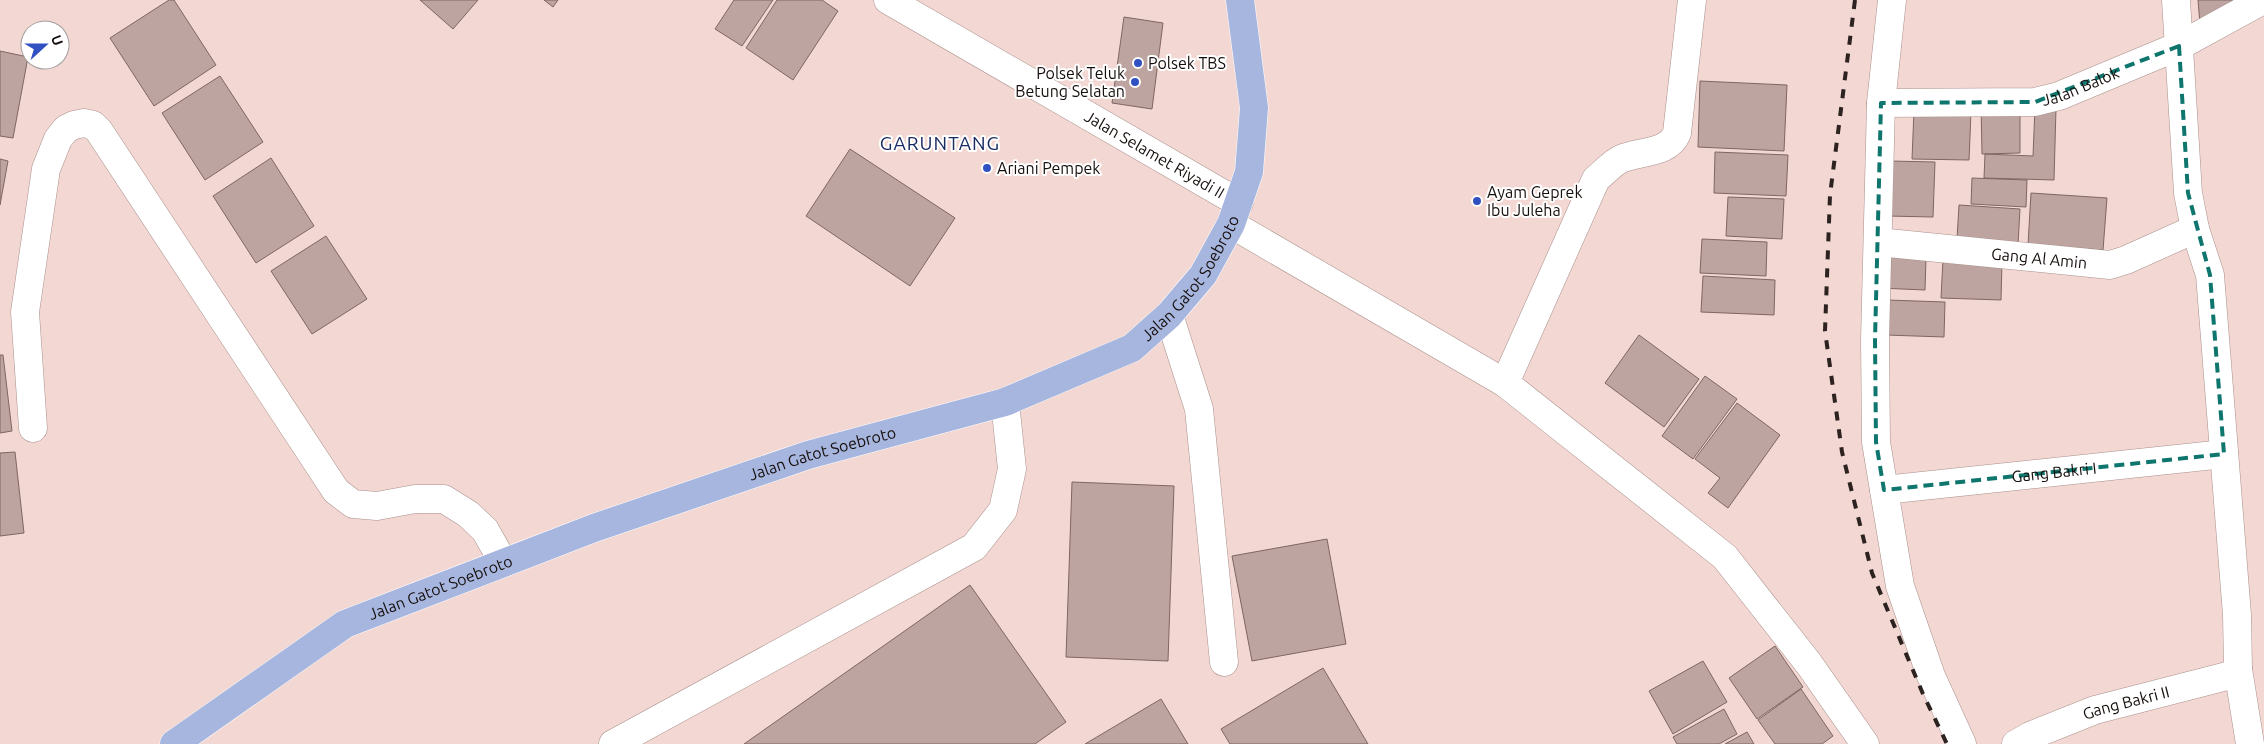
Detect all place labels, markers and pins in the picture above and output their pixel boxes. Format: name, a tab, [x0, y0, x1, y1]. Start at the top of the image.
place label: Polsek TBS	[1148, 54, 1226, 72]
marker: Polsek TBS	[1132, 57, 1144, 69]
place label: Polsek Teluk Betung Selatan	[1015, 64, 1125, 100]
marker: Polsek Teluk Betung Selatan	[1129, 76, 1141, 88]
place label: Ariani Pempek	[997, 159, 1100, 177]
marker: Ariani Pempek	[981, 162, 993, 174]
place label: Ayam Geprek Ibu Juleha	[1487, 183, 1583, 219]
marker: Ayam Geprek Ibu Juleha	[1471, 195, 1483, 207]

